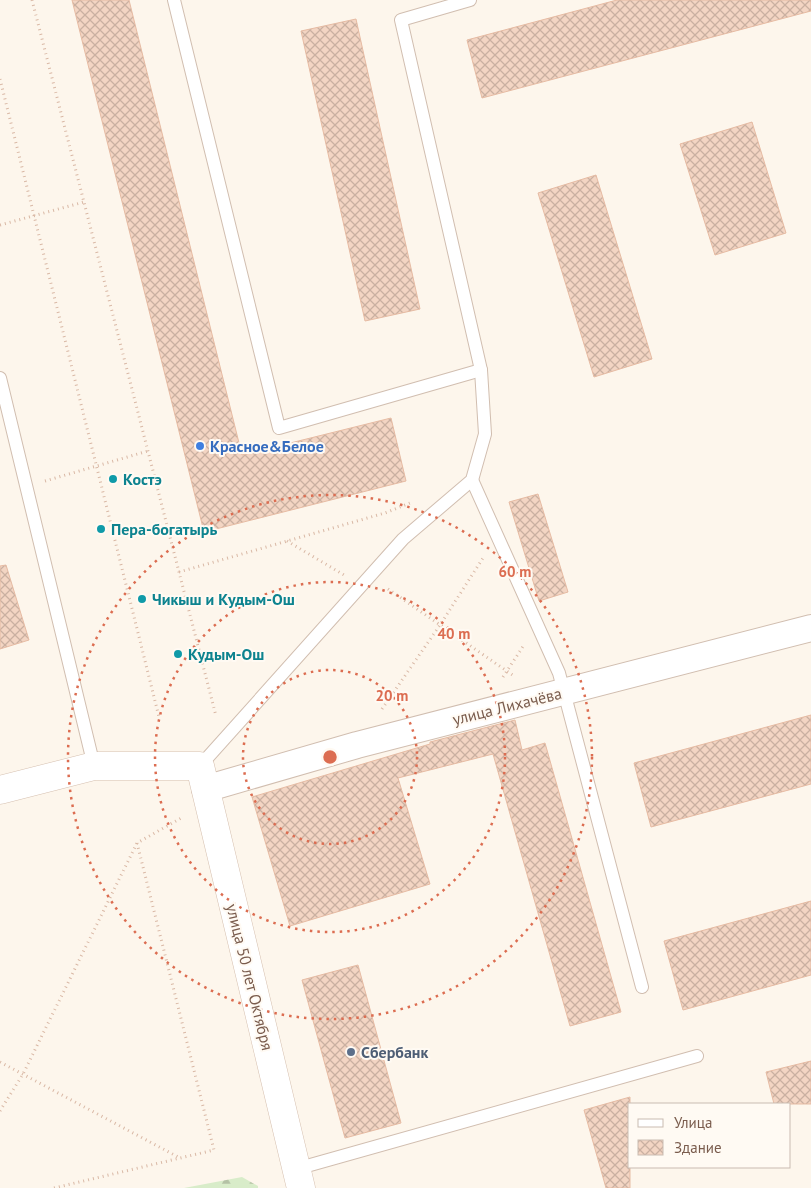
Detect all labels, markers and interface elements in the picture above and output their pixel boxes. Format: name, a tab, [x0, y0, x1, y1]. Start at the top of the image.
place label: Красное&Белое	[210, 436, 324, 456]
marker: Красное&Белое	[194, 440, 206, 452]
place label: Костэ	[123, 469, 162, 489]
marker: Костэ	[107, 473, 119, 485]
place label: Пера-богатырь	[111, 519, 217, 539]
marker: Пера-богатырь	[95, 523, 107, 535]
text: 60 m	[499, 562, 531, 581]
place label: Чикыш и Кудым-Ош	[152, 589, 295, 609]
marker: Чикыш и Кудым-Ош	[136, 593, 148, 605]
text: 40 m	[438, 624, 470, 643]
place label: Кудым-Ош	[188, 644, 264, 664]
marker: Кудым-Ош	[172, 648, 184, 660]
street label: улица Лихачёва	[450, 683, 564, 729]
text: 20 m	[376, 686, 408, 705]
centre of rings	[321, 748, 339, 766]
street label: улица 50 лет Октября	[222, 902, 278, 1052]
place label: Сбербанк	[361, 1042, 428, 1062]
marker: Сбербанк	[345, 1046, 357, 1058]
legend	[628, 1103, 791, 1168]
text: Улица	[674, 1113, 712, 1132]
text: Здание	[674, 1138, 722, 1157]

